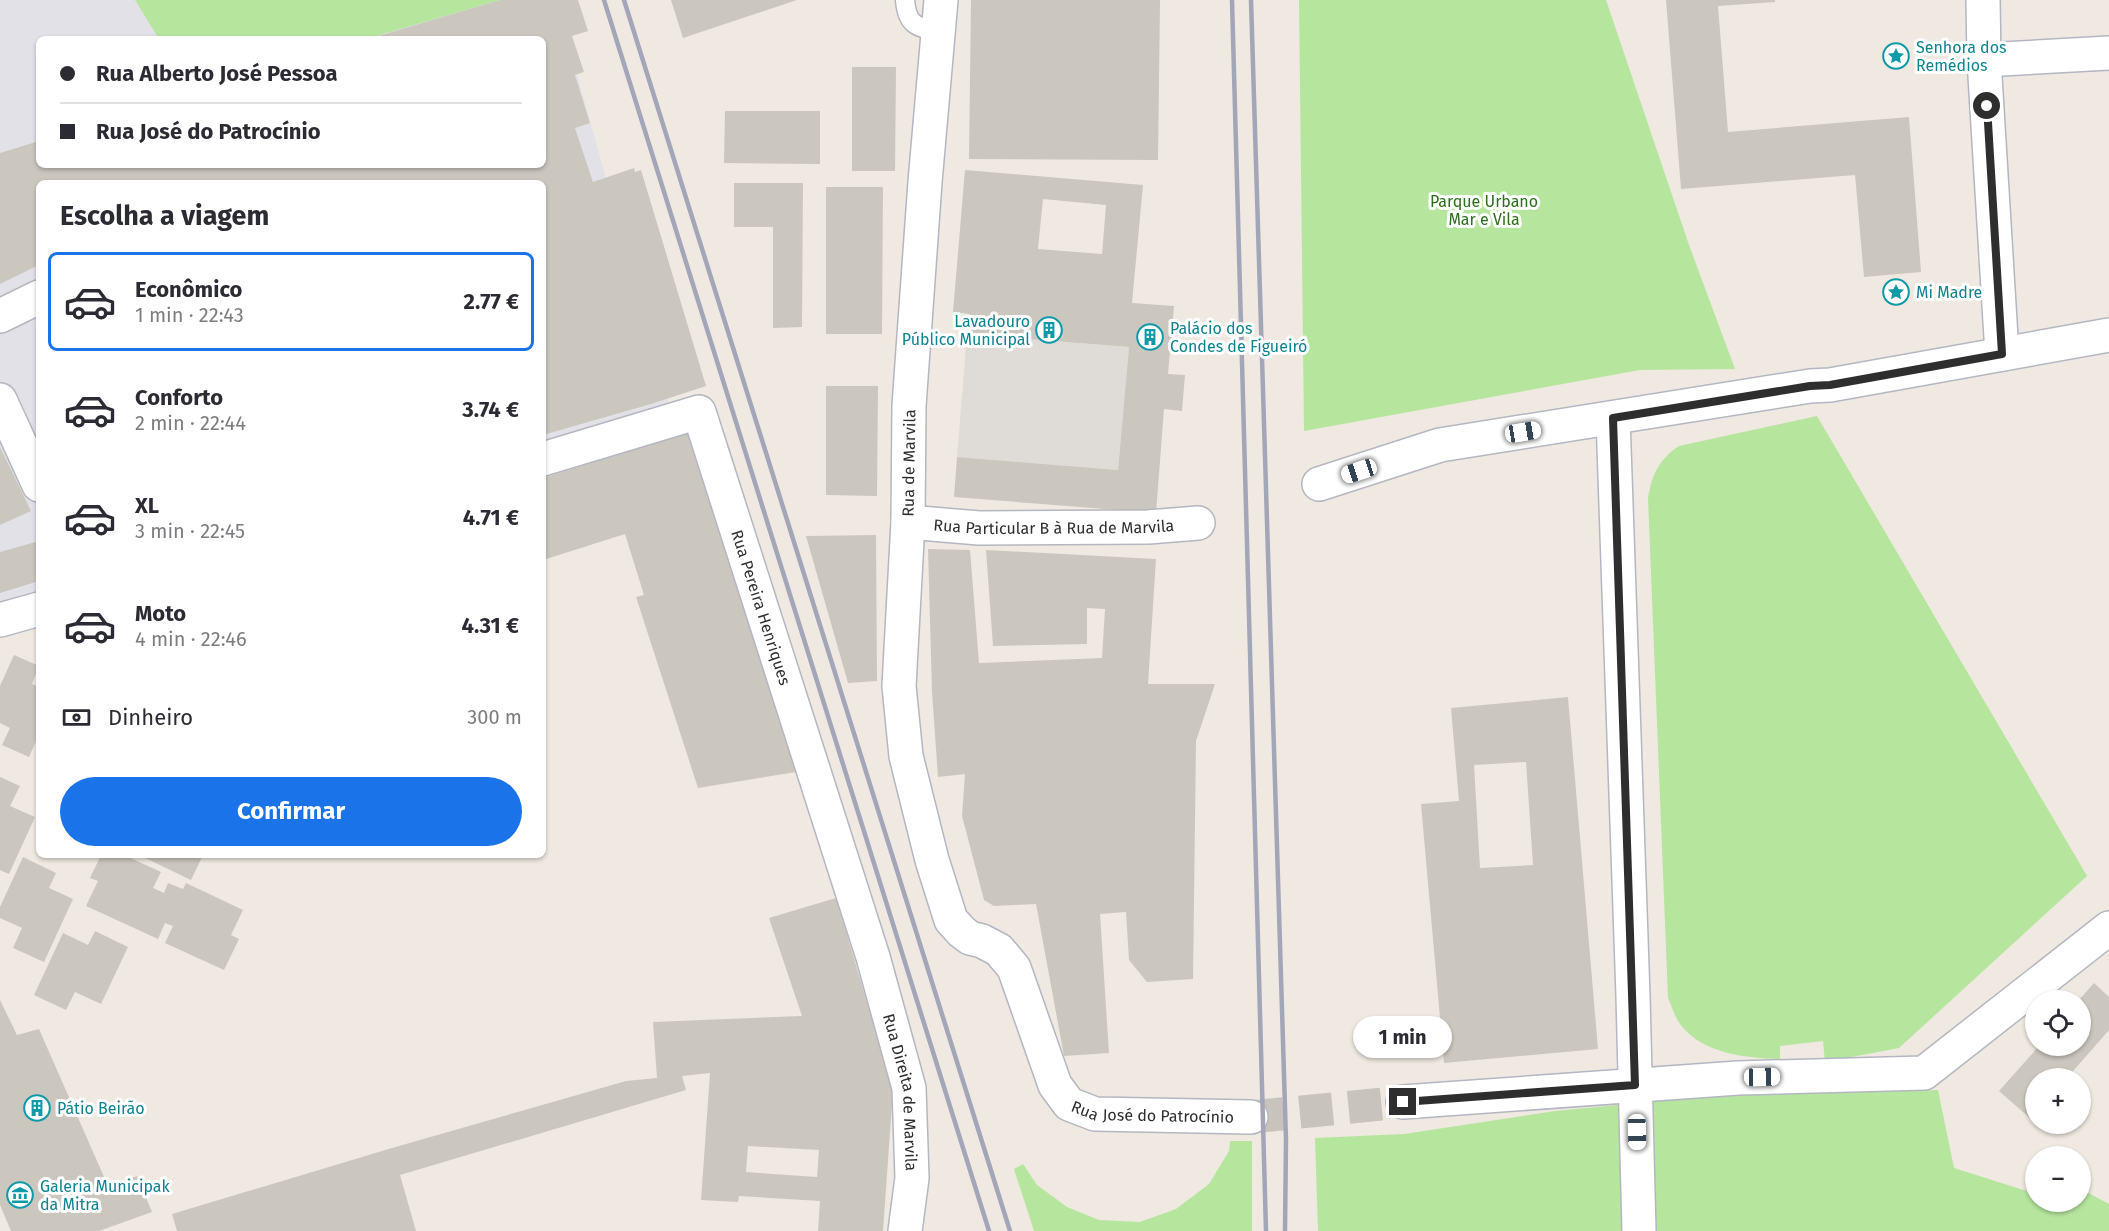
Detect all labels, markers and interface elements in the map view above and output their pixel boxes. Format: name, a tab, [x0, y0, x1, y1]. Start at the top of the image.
place label: Senhora dos Remédios	[1916, 38, 2006, 75]
place icon: Senhora dos Remédios	[1881, 41, 1911, 71]
text: Rua Alberto José Pessoa	[96, 60, 337, 87]
route start	[1973, 92, 2000, 119]
text: Rua José do Patrocínio	[96, 118, 321, 145]
park label: Parque Urbano Mar e Vila	[1430, 192, 1538, 229]
text: Escolha a viagem	[60, 200, 269, 232]
icon: car	[63, 275, 117, 329]
text: Econômico	[135, 276, 242, 303]
place icon: Mi Madre	[1881, 277, 1911, 307]
place label: Mi Madre	[1916, 283, 1982, 302]
text: 2.77 €	[464, 288, 519, 315]
text: 1 min · 22:43	[135, 303, 244, 327]
place label: Lavadouro Público Municipal	[902, 312, 1030, 349]
building icon: Lavadouro Público Municipal	[1034, 315, 1064, 345]
place label: Palácio dos Condes de Figueiró	[1170, 319, 1307, 356]
building icon: Palácio dos Condes de Figueiró	[1135, 322, 1165, 352]
icon: car	[63, 383, 117, 437]
text: Conforto	[135, 384, 223, 411]
text: 3.74 €	[462, 396, 519, 423]
street label: Rua de Marvila	[899, 409, 919, 517]
text: 2 min · 22:44	[135, 411, 246, 435]
car	[1504, 420, 1542, 444]
car	[1339, 457, 1379, 485]
icon: car	[63, 491, 117, 545]
text: XL	[135, 492, 159, 519]
text: 4.71 €	[463, 504, 519, 531]
street label: Rua Particular B à Rua de Marvila	[933, 515, 1175, 538]
text: 3 min · 22:45	[135, 519, 245, 543]
street label: Rua Pereira Henriques	[728, 527, 795, 687]
icon: car	[63, 599, 117, 653]
text: Moto	[135, 600, 186, 627]
text: 4.31 €	[462, 612, 519, 639]
text: 4 min · 22:46	[135, 627, 247, 651]
icon: cash	[60, 701, 93, 734]
text: Dinheiro	[108, 704, 193, 731]
text: 300 m	[467, 705, 522, 729]
button: Confirmar	[60, 777, 522, 846]
map controls	[2025, 990, 2091, 1212]
button: locate	[2025, 990, 2091, 1056]
street label: Rua Direita de Marvila	[879, 1011, 921, 1171]
callout: 1 min	[1354, 1015, 1452, 1057]
text: 1 min	[1378, 1025, 1427, 1049]
car	[1744, 1068, 1780, 1086]
button: +	[2025, 1068, 2091, 1134]
route end	[1389, 1088, 1416, 1115]
building icon: Pátio Beirão	[22, 1093, 52, 1123]
street label: Rua José do Patrocínio	[1069, 1096, 1234, 1126]
place label: Pátio Beirão	[57, 1099, 145, 1118]
car	[1628, 1114, 1646, 1150]
button: −	[2025, 1146, 2091, 1212]
place label: Galeria Municipak da Mitra	[40, 1177, 170, 1214]
museum icon: Galeria Municipak da Mitra	[5, 1180, 35, 1210]

